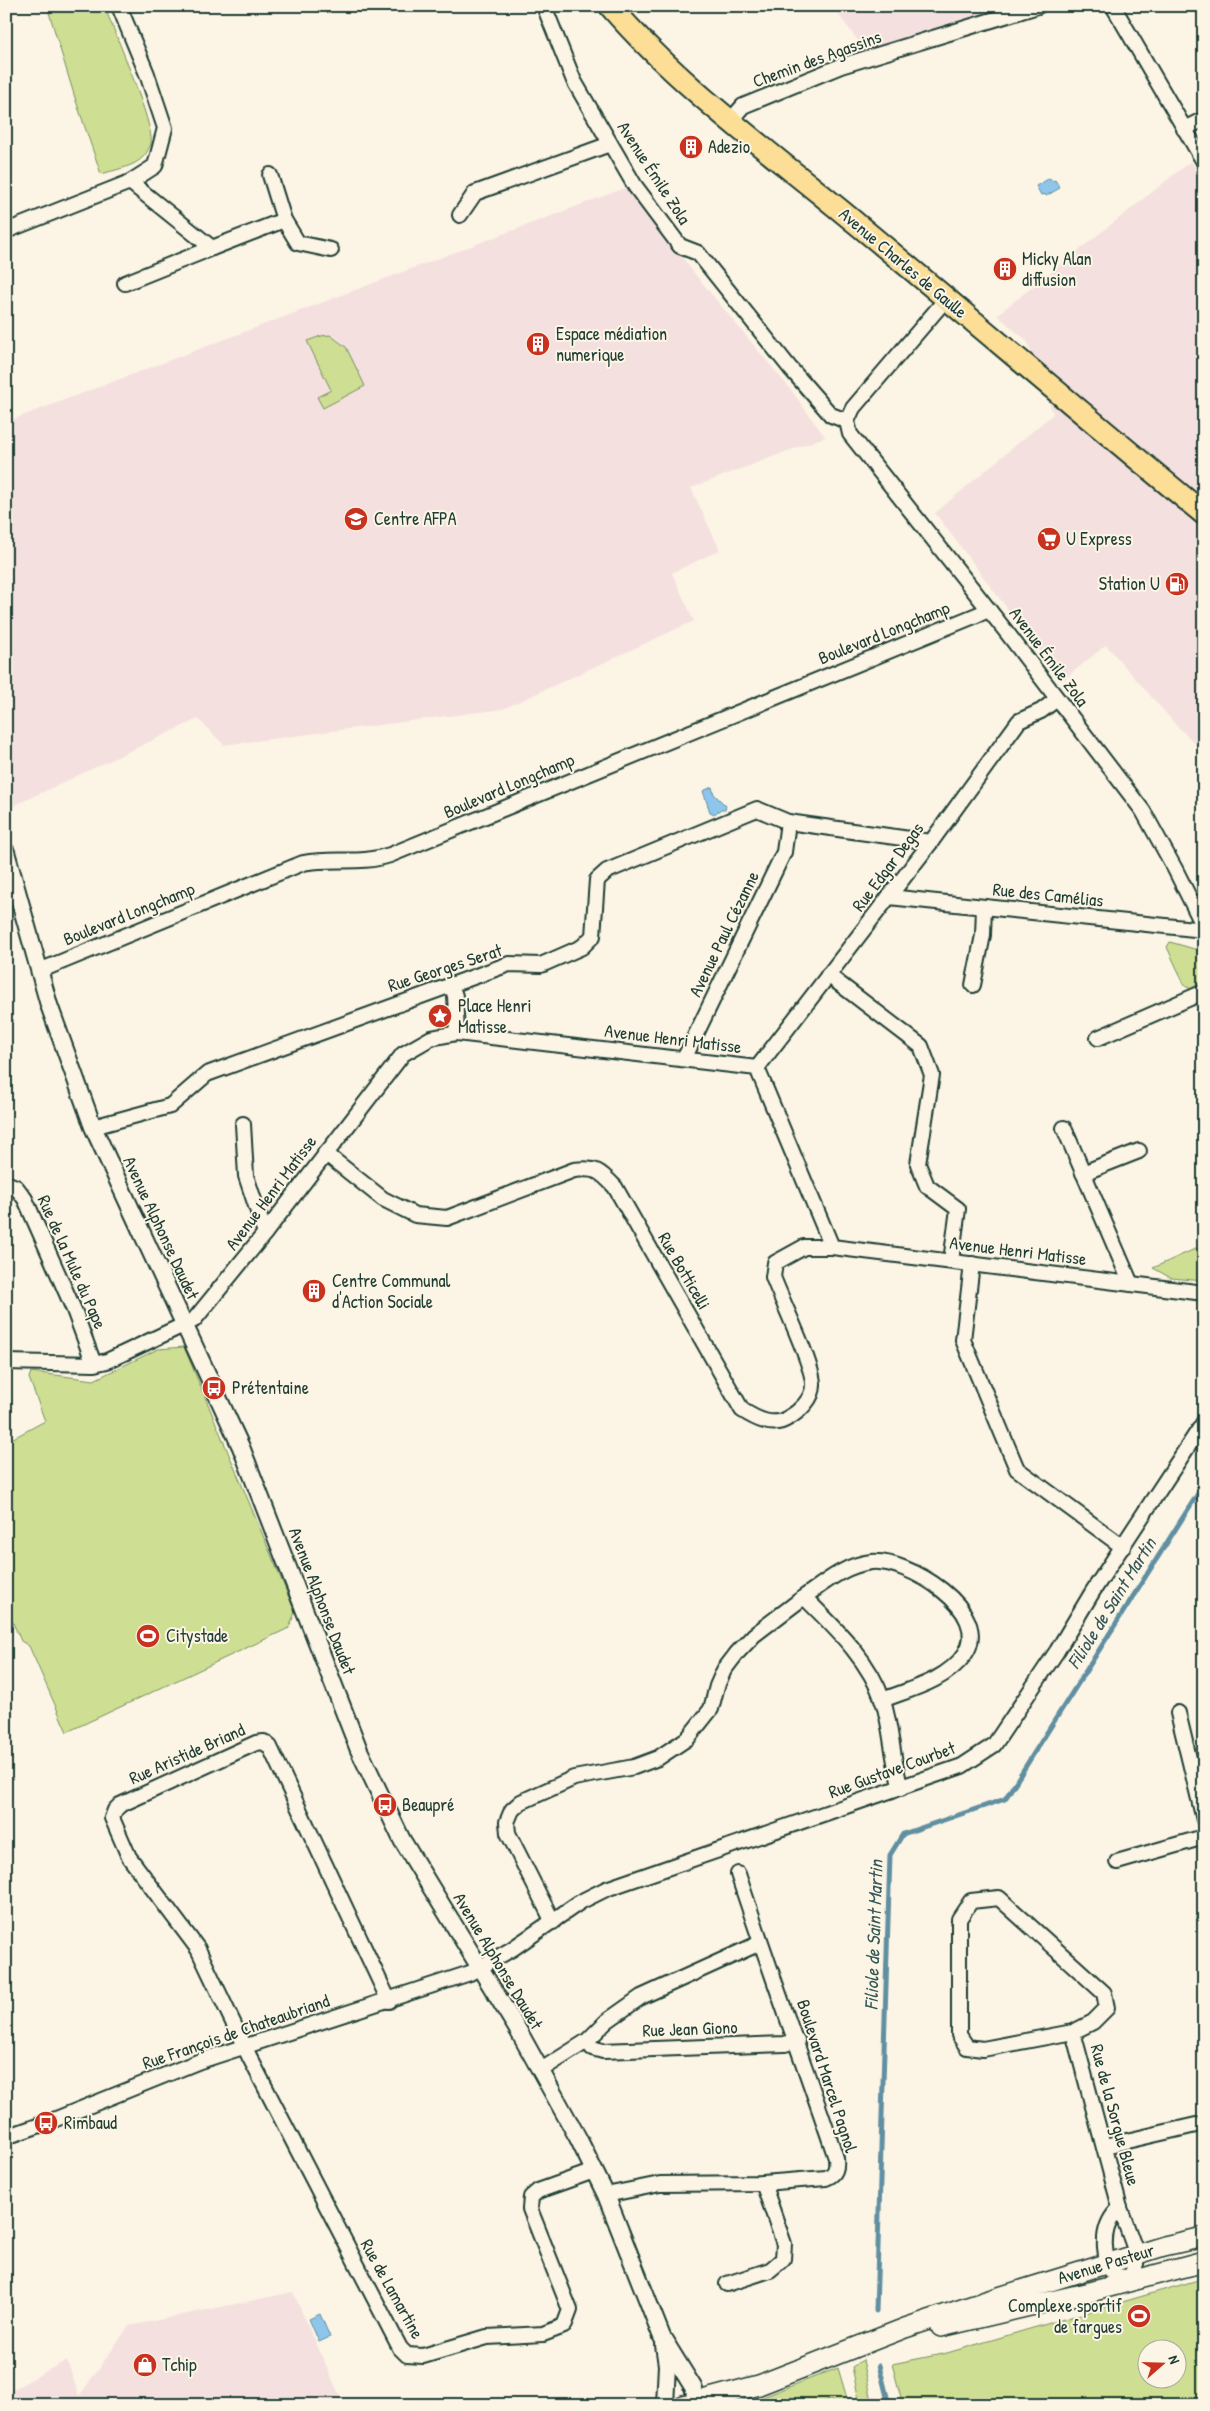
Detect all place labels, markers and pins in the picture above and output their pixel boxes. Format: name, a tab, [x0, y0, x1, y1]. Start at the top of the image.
building icon: Adezio	[678, 134, 704, 160]
place label: Adezio	[708, 134, 750, 159]
place label: Micky Alan diffusion	[1022, 246, 1092, 292]
building icon: Micky Alan diffusion	[992, 256, 1018, 282]
place label: Espace médiation numerique	[556, 321, 667, 367]
building icon: Espace médiation numerique	[525, 331, 551, 357]
school or university icon: Centre AFPA	[343, 506, 369, 532]
place label: Centre AFPA	[374, 506, 457, 531]
supermarket icon: U Express	[1036, 526, 1062, 552]
place label: U Express	[1066, 526, 1132, 551]
place label: Station U	[1099, 571, 1160, 596]
fuel station icon: Station U	[1164, 571, 1190, 597]
place label: Place Henri Matisse	[458, 993, 531, 1039]
place icon: Place Henri Matisse	[427, 1003, 453, 1029]
place label: Centre Communal d'Action Sociale	[332, 1268, 451, 1314]
building icon: Centre Communal d'Action Sociale	[301, 1278, 327, 1304]
bus stop icon: Prétentaine	[201, 1375, 227, 1401]
place label: Prétentaine	[232, 1375, 309, 1400]
sports icon: Citystade	[135, 1623, 161, 1649]
place label: Citystade	[166, 1623, 228, 1648]
bus stop icon: Beaupré	[372, 1792, 398, 1818]
place label: Beaupré	[402, 1792, 454, 1817]
bus stop icon: Rimbaud	[33, 2110, 59, 2136]
place label: Rimbaud	[64, 2110, 117, 2135]
place label: Complexe sportif de fargues	[1008, 2293, 1123, 2339]
sports icon: Complexe sportif de fargues	[1126, 2303, 1152, 2329]
shop icon: Tchip	[132, 2352, 158, 2378]
place label: Tchip	[162, 2352, 197, 2377]

